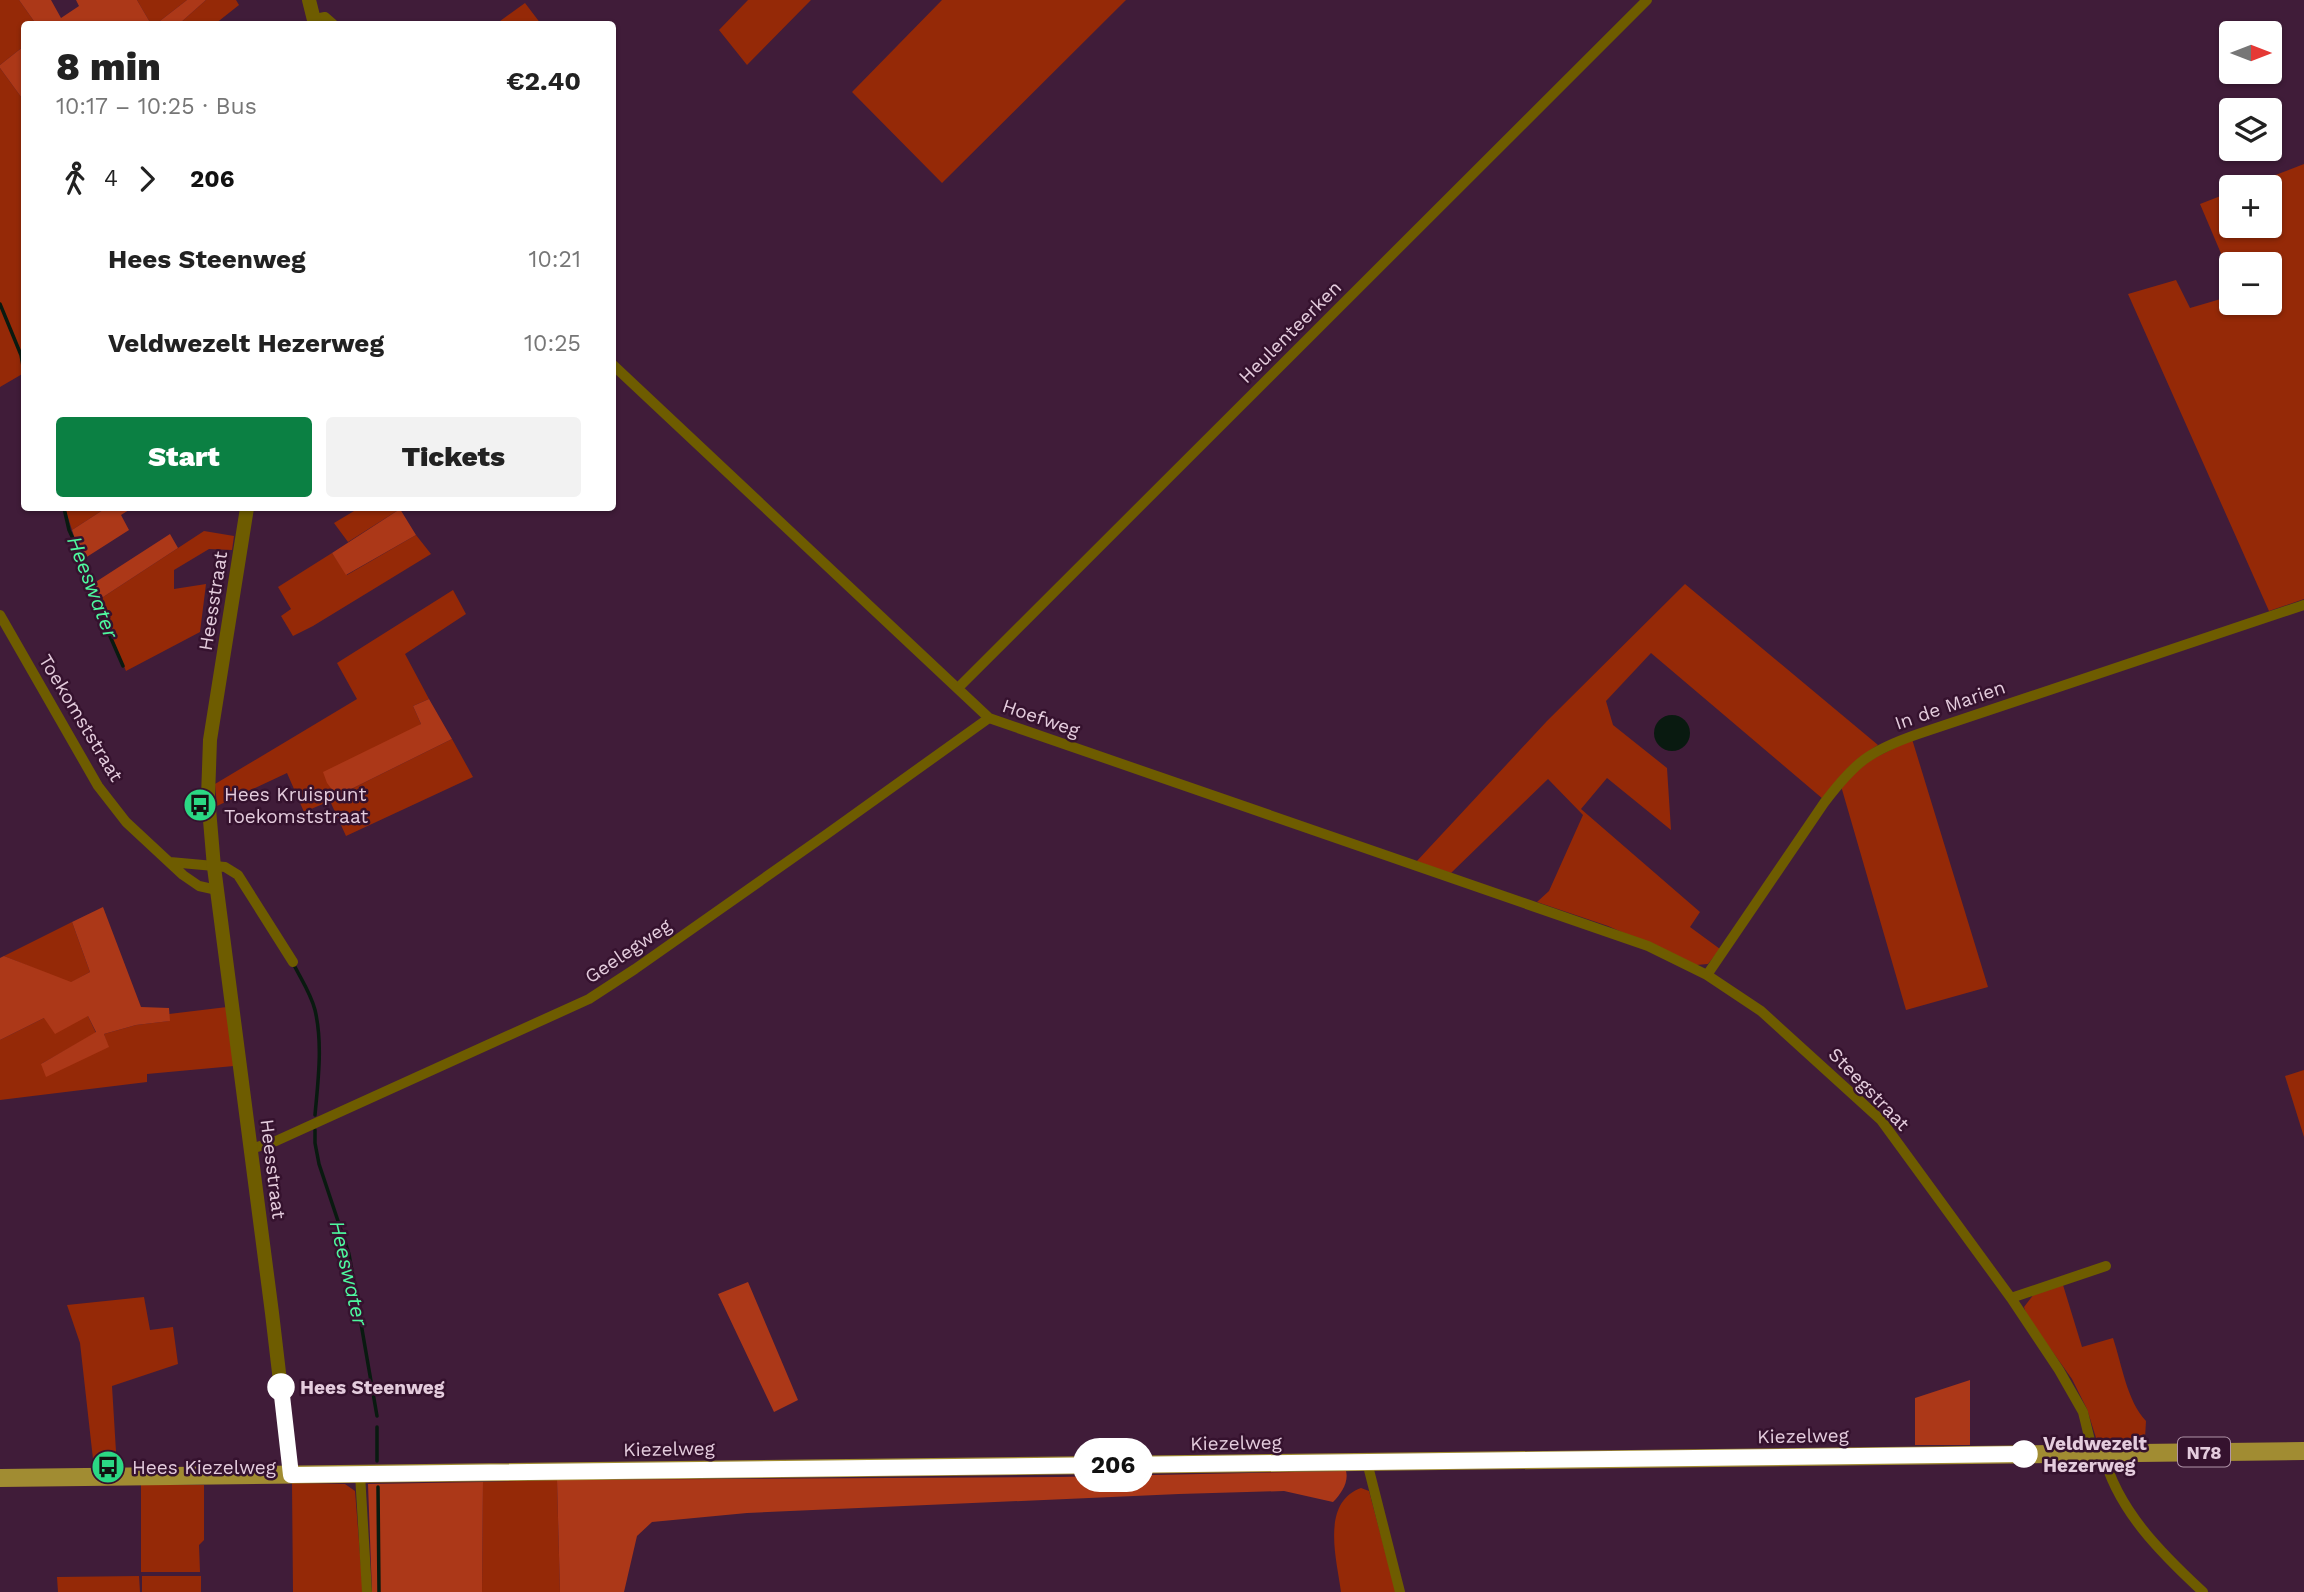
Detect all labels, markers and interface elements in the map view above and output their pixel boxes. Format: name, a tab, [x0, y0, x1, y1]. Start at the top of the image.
north arrow	[2219, 21, 2282, 84]
map controls	[2219, 21, 2282, 315]
text: 8 min	[56, 45, 161, 89]
text: €2.40	[506, 66, 581, 96]
text: 10:17 – 10:25 · Bus	[56, 93, 257, 120]
button: layers	[2219, 98, 2282, 161]
icon: walk	[56, 160, 94, 198]
icon: forward	[128, 160, 166, 198]
text: 4	[104, 165, 118, 192]
text: 206	[190, 165, 235, 193]
button: +	[2219, 175, 2282, 238]
text: Hees Steenweg	[108, 244, 306, 274]
text: 10:21	[529, 246, 581, 273]
button: −	[2219, 252, 2282, 315]
street label: Heulenteerken	[1234, 276, 1346, 388]
text: Veldwezelt Hezerweg	[108, 328, 384, 358]
text: 10:25	[524, 330, 581, 357]
button: Start	[56, 417, 312, 497]
button: Tickets	[326, 417, 581, 497]
water label: Heeswater	[62, 532, 124, 642]
street label: Heesstraat	[194, 550, 232, 652]
street label: Toekomststraat	[34, 650, 128, 786]
street label: In de Marien	[1892, 675, 2008, 735]
street label: Hoefweg	[999, 694, 1083, 742]
place label: Hees Kruispunt Toekomststraat	[224, 783, 368, 828]
bus stop icon: Hees Kruispunt Toekomststraat	[181, 786, 219, 824]
street label: Geelegweg	[581, 913, 676, 988]
street label: Steegstraat	[1824, 1043, 1914, 1135]
street label: Heesstraat	[255, 1118, 291, 1220]
water label: Heeswater	[325, 1218, 373, 1329]
marker: Hees Steenweg	[268, 1374, 294, 1400]
place label: Hees Steenweg	[300, 1376, 445, 1399]
street label: Kiezelweg	[1757, 1424, 1850, 1448]
street label: Kiezelweg	[1190, 1431, 1283, 1455]
place label: Veldwezelt Hezerweg	[2043, 1432, 2147, 1477]
street label: Kiezelweg	[623, 1437, 716, 1461]
road number: N78	[2178, 1437, 2230, 1466]
marker: Veldwezelt Hezerweg	[2011, 1441, 2037, 1467]
line badge: 206	[1073, 1442, 1153, 1488]
bus stop icon: Hees Kiezelweg	[89, 1448, 127, 1486]
text: 206	[1091, 1451, 1135, 1479]
place label: Hees Kiezelweg	[132, 1456, 277, 1479]

